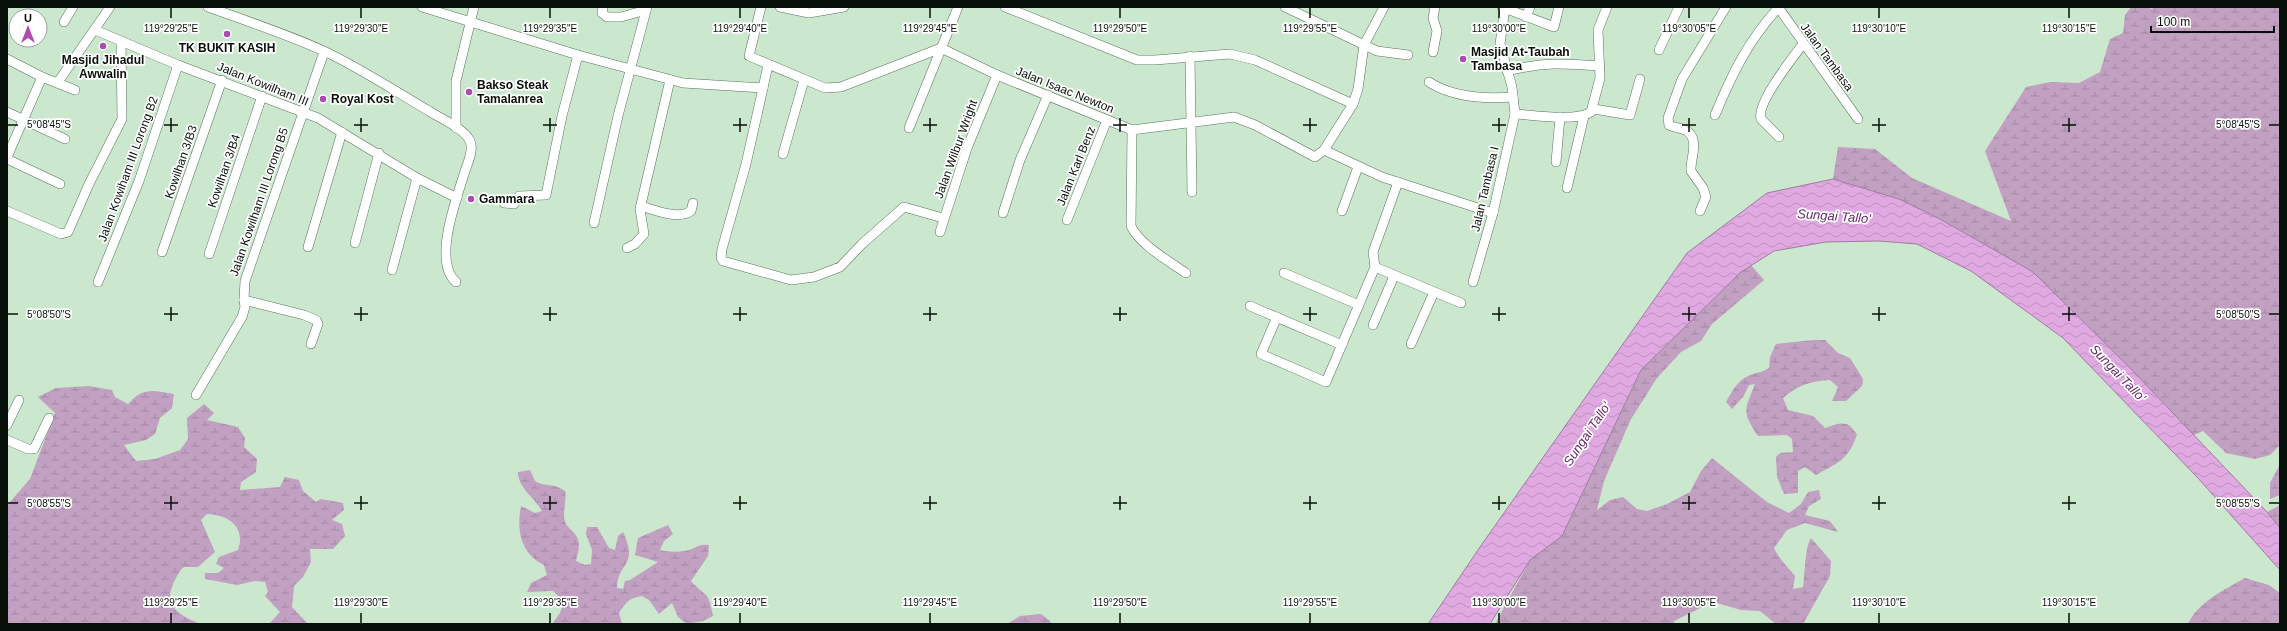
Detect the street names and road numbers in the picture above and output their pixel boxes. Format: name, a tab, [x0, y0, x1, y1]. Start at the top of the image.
street label: Jalan Tambasa	[1798, 20, 1857, 94]
street label: Jalan Kowilham III	[215, 59, 311, 109]
street label: Jalan Isaac Newton	[1014, 64, 1116, 116]
street label: Jalan Kowiham III Lorong B2	[95, 94, 161, 243]
street label: Jalan Wilbur Wright	[932, 97, 981, 200]
street label: Kowilhan 3/B3	[162, 123, 200, 201]
street label: Jalan Karl Benz	[1054, 124, 1098, 208]
street label: Jalan Kowilham III Lorong B5	[227, 126, 291, 278]
street label: Kowilhan 3/B4	[205, 132, 243, 210]
street label: Jalan Tambasa I	[1468, 145, 1502, 233]

